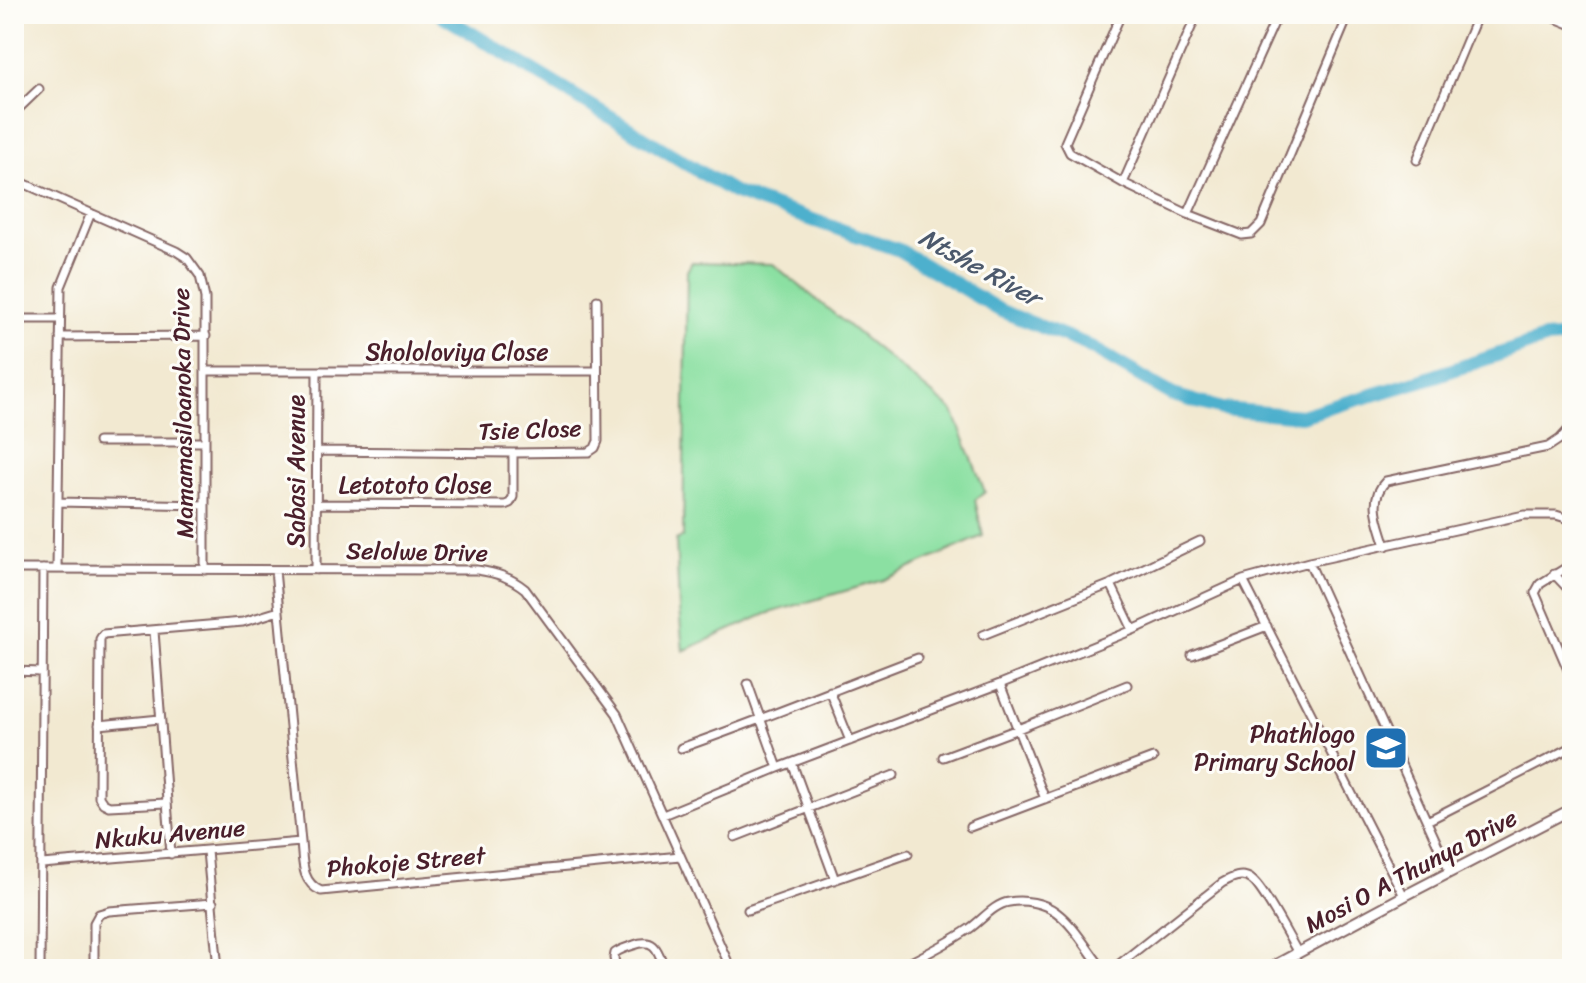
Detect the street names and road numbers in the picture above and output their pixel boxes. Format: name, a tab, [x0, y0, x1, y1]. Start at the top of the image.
street label: Mamamasiloanoka Drive	[160, 287, 206, 539]
street label: Shololoviya Close	[365, 331, 549, 373]
street label: Sabasi Avenue	[275, 394, 317, 547]
street label: Tsie Close	[478, 407, 582, 453]
street label: Letototo Close	[338, 464, 492, 506]
street label: Selolwe Drive	[346, 530, 488, 574]
street label: Mosi O A Thunya Drive	[1297, 797, 1525, 945]
street label: Nkuku Avenue	[93, 807, 247, 861]
street label: Phokoje Street	[325, 834, 488, 890]

